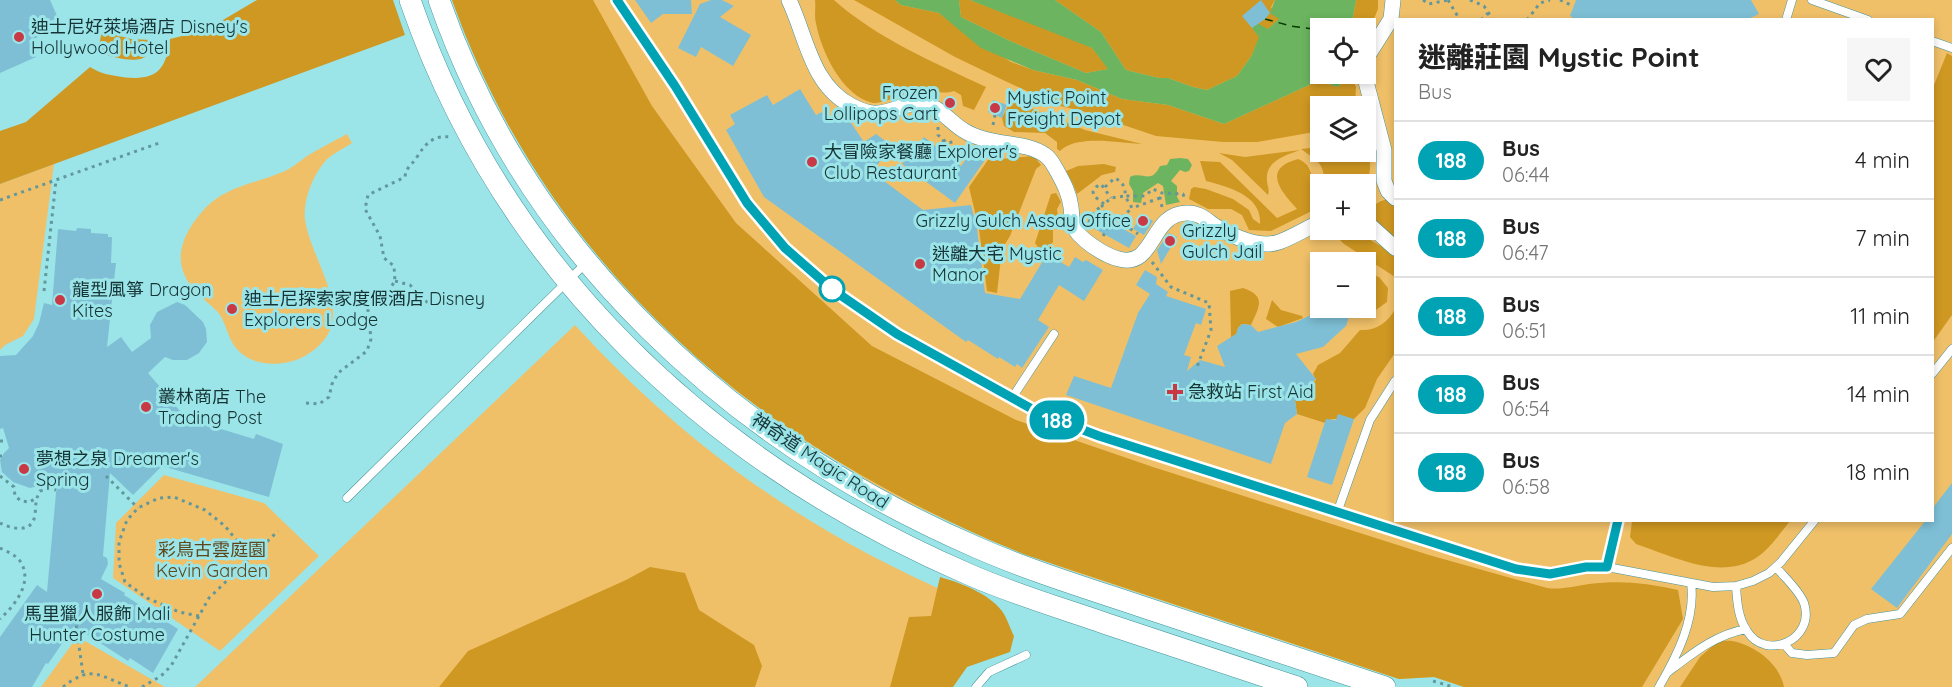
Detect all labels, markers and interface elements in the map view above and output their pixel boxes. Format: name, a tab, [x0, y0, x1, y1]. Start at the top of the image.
place label: 迪士尼好萊塢酒店 Disney's Hollywood Hotel	[31, 15, 248, 59]
map controls	[1310, 18, 1376, 318]
button: locate	[1310, 18, 1376, 84]
marker: 迪士尼好萊塢酒店 Disney's Hollywood Hotel	[12, 30, 26, 44]
button: heart	[1847, 38, 1910, 101]
text: 迷離莊園 Mystic Point	[1418, 39, 1700, 74]
text: Bus	[1418, 79, 1452, 104]
place label: Frozen Lollipops Cart	[824, 81, 938, 125]
place label: Mystic Point Freight Depot	[1007, 86, 1121, 130]
marker: Frozen Lollipops Cart	[943, 96, 957, 110]
button: layers	[1310, 96, 1376, 162]
marker: Mystic Point Freight Depot	[988, 101, 1002, 115]
text: Bus	[1502, 134, 1540, 162]
place label: 大冒險家餐廳 Explorer's Club Restaurant	[824, 140, 1017, 184]
text: 4 min	[1855, 146, 1910, 174]
text: 188	[1435, 147, 1467, 173]
marker: 大冒險家餐廳 Explorer's Club Restaurant	[805, 155, 819, 169]
text: 06:44	[1502, 162, 1549, 187]
button: +	[1310, 174, 1376, 240]
place label: Grizzly Gulch Assay Office	[915, 209, 1131, 232]
text: Bus	[1502, 212, 1540, 240]
marker: Grizzly Gulch Assay Office	[1136, 214, 1150, 228]
place label: Grizzly Gulch Jail	[1182, 219, 1262, 263]
text: 7 min	[1855, 224, 1910, 252]
text: 188	[1435, 225, 1467, 251]
marker: Grizzly Gulch Jail	[1163, 234, 1177, 248]
text: 06:47	[1502, 240, 1549, 265]
place label: 迷離大宅 Mystic Manor	[932, 242, 1062, 286]
button: −	[1310, 252, 1376, 318]
marker: 迷離大宅 Mystic Manor	[913, 257, 927, 271]
unlabelled marker	[819, 276, 845, 302]
place label: 龍型風箏 Dragon Kites	[72, 278, 212, 322]
place label: 迪士尼探索家度假酒店 Disney Explorers Lodge	[244, 287, 485, 331]
text: Bus	[1502, 290, 1540, 318]
marker: 龍型風箏 Dragon Kites	[53, 293, 67, 307]
marker: 迪士尼探索家度假酒店 Disney Explorers Lodge	[225, 302, 239, 316]
text: 11 min	[1850, 302, 1910, 330]
text: 188	[1435, 303, 1467, 329]
text: 06:51	[1502, 318, 1547, 343]
text: Bus	[1502, 368, 1540, 396]
place label: 急救站 First Aid	[1188, 380, 1314, 403]
text: 14 min	[1847, 380, 1910, 408]
text: 188	[1435, 381, 1467, 407]
marker: 急救站 First Aid	[1166, 383, 1184, 401]
place label: 叢林商店 The Trading Post	[158, 385, 266, 429]
text: 06:54	[1502, 396, 1550, 421]
marker: 叢林商店 The Trading Post	[139, 400, 153, 414]
line badge: 188	[1022, 400, 1092, 440]
text: 188	[1041, 407, 1073, 433]
street label: 神奇道 Magic Road	[747, 408, 893, 513]
text: Bus	[1502, 446, 1540, 474]
place label: 夢想之泉 Dreamer's Spring	[36, 447, 199, 491]
text: 18 min	[1846, 458, 1910, 486]
text: 188	[1435, 459, 1467, 485]
marker: 夢想之泉 Dreamer's Spring	[17, 462, 31, 476]
text: 06:58	[1502, 474, 1550, 499]
park label: 彩鳥古雲庭園 Kevin Garden	[156, 538, 268, 582]
marker: 馬里獵人服飾 Mali Hunter Costume	[90, 587, 104, 601]
place label: 馬里獵人服飾 Mali Hunter Costume	[24, 602, 170, 646]

